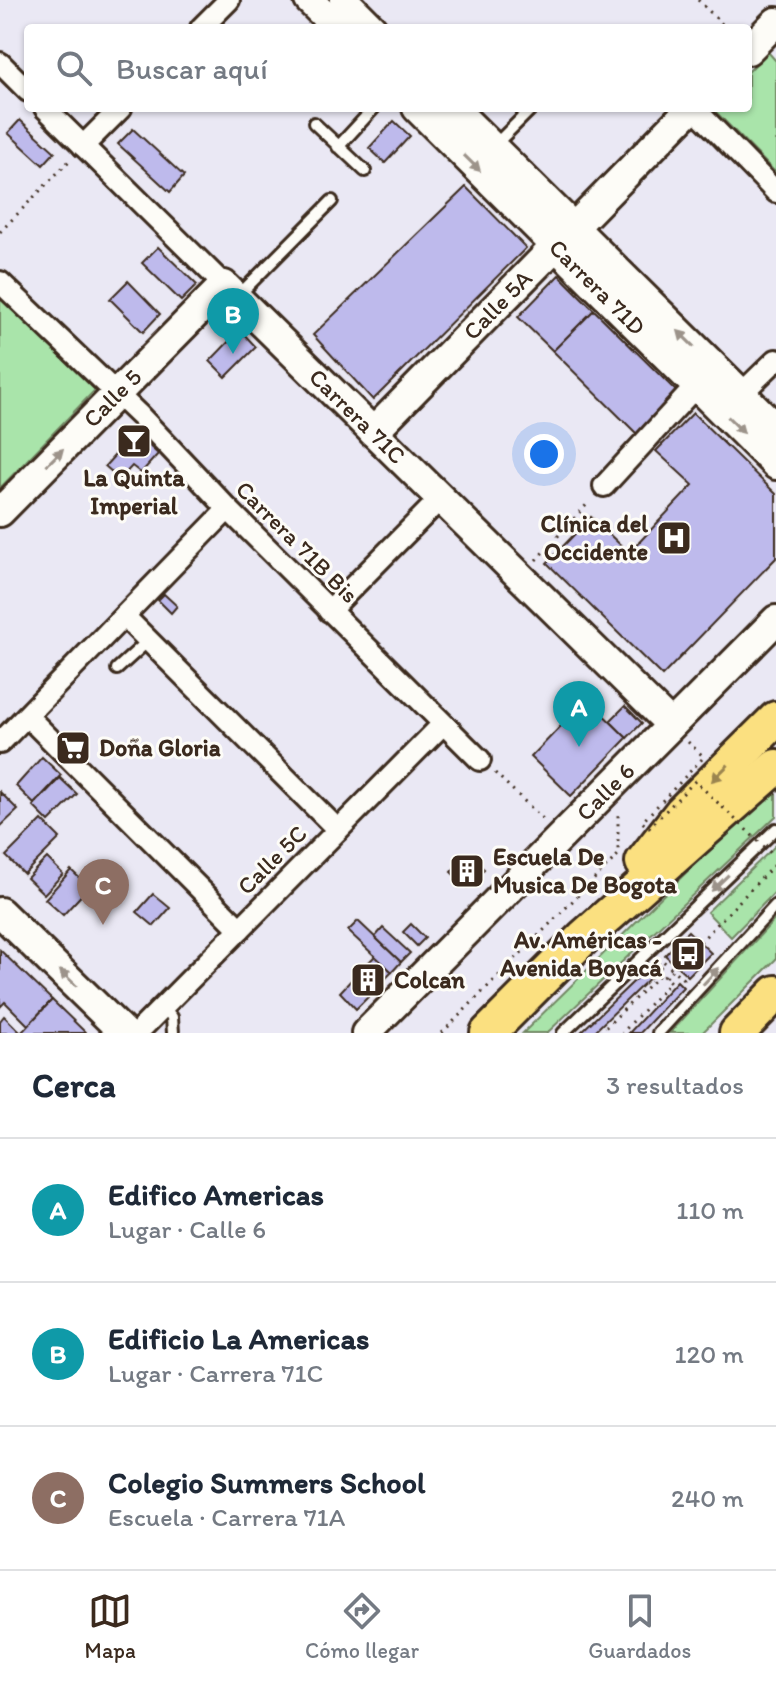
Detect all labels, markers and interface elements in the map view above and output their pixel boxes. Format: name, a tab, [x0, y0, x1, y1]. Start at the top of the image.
search box	[24, 24, 752, 112]
icon: search	[52, 46, 96, 90]
text: Buscar aquí	[116, 50, 268, 87]
one-way arrow	[462, 153, 481, 172]
street label: Carrera 71D	[543, 233, 652, 341]
street label: Calle 5A	[457, 264, 538, 346]
pin: B	[207, 288, 259, 354]
one-way arrow	[677, 330, 696, 349]
street label: Calle 5	[77, 362, 147, 433]
street label: Carrera 71C	[303, 362, 412, 470]
one-way arrow	[726, 415, 745, 434]
bar icon: La Quinta Imperial	[115, 422, 153, 460]
your location	[524, 434, 564, 474]
one-way arrow	[45, 448, 64, 467]
place label: La Quinta Imperial	[83, 463, 185, 521]
street label: Carrera 71B Bis	[230, 474, 365, 609]
place label: Clínica del Occidente	[541, 509, 648, 566]
hospital icon: Clínica del Occidente	[655, 519, 693, 557]
pin: A	[553, 681, 605, 747]
supermarket icon: Doña Gloria	[54, 729, 92, 767]
place label: Doña Gloria	[99, 733, 221, 762]
street label: Calle 6	[570, 756, 641, 827]
one-way arrow	[711, 763, 730, 782]
street label: Calle 5C	[231, 819, 312, 900]
place label: Escuela De Musica De Bogota	[493, 842, 677, 900]
building icon: Escuela De Musica De Bogota	[448, 852, 486, 890]
pin: C	[77, 859, 129, 925]
one-way arrow	[711, 873, 730, 892]
place label: Av. Américas - Avenida Boyacá	[499, 925, 662, 983]
bus stop icon: Av. Américas - Avenida Boyacá	[669, 935, 707, 973]
building icon: Colcan	[349, 961, 387, 999]
place label: Colcan	[394, 965, 465, 994]
one-way arrow	[701, 967, 719, 986]
one-way arrow	[59, 970, 78, 988]
text: Cerca	[32, 1065, 116, 1106]
text: 3 resultados	[606, 1069, 744, 1101]
text: Edifico Americas	[108, 1176, 324, 1213]
text: A	[50, 1194, 66, 1226]
text: 110 m	[676, 1194, 744, 1226]
text: Lugar · Calle 6	[108, 1213, 266, 1245]
text: Edificio La Americas	[108, 1320, 369, 1357]
text: B	[50, 1338, 66, 1370]
text: 120 m	[675, 1338, 744, 1370]
text: Lugar · Carrera 71C	[108, 1357, 323, 1389]
text: Colegio Summers School	[108, 1464, 425, 1501]
text: C	[50, 1482, 66, 1514]
text: 240 m	[671, 1482, 744, 1514]
text: Escuela · Carrera 71A	[108, 1501, 345, 1533]
tab: Mapa	[85, 1589, 136, 1664]
tab: Cómo llegar	[305, 1589, 419, 1664]
tab: Guardados	[588, 1589, 691, 1664]

